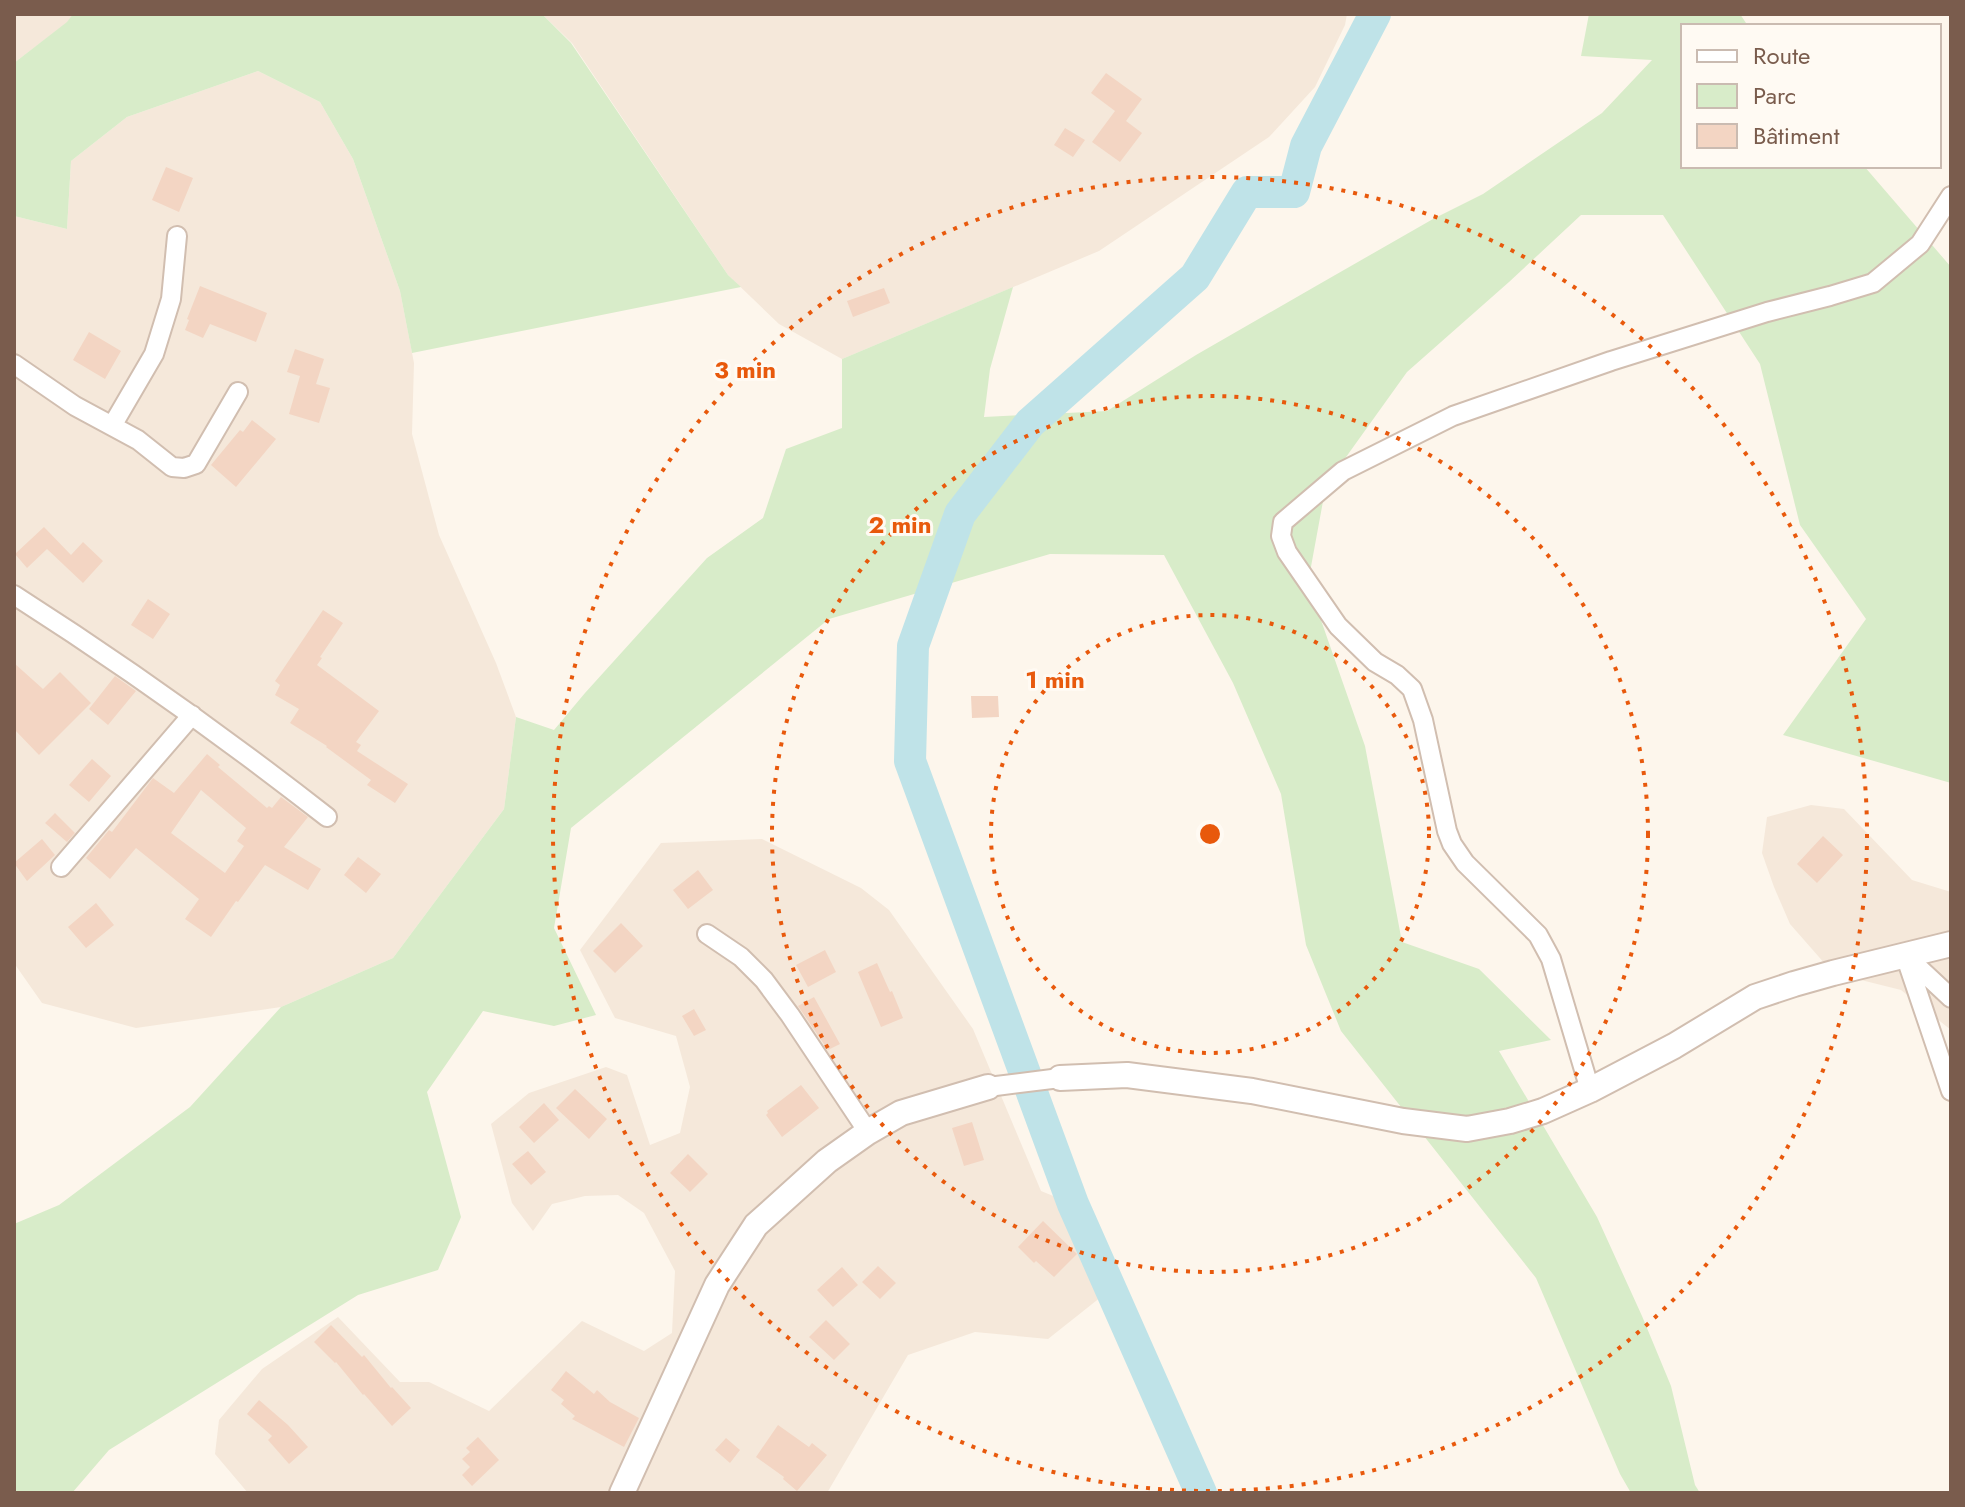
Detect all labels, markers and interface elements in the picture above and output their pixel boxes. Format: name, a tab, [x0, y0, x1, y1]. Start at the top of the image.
legend	[1681, 24, 1941, 168]
text: Route	[1753, 38, 1810, 73]
text: Parc	[1753, 78, 1796, 113]
text: Bâtiment	[1753, 118, 1840, 153]
text: 3 min	[714, 352, 776, 387]
text: 2 min	[868, 507, 932, 542]
text: 1 min	[1025, 662, 1085, 697]
centre of rings	[1196, 820, 1224, 848]

